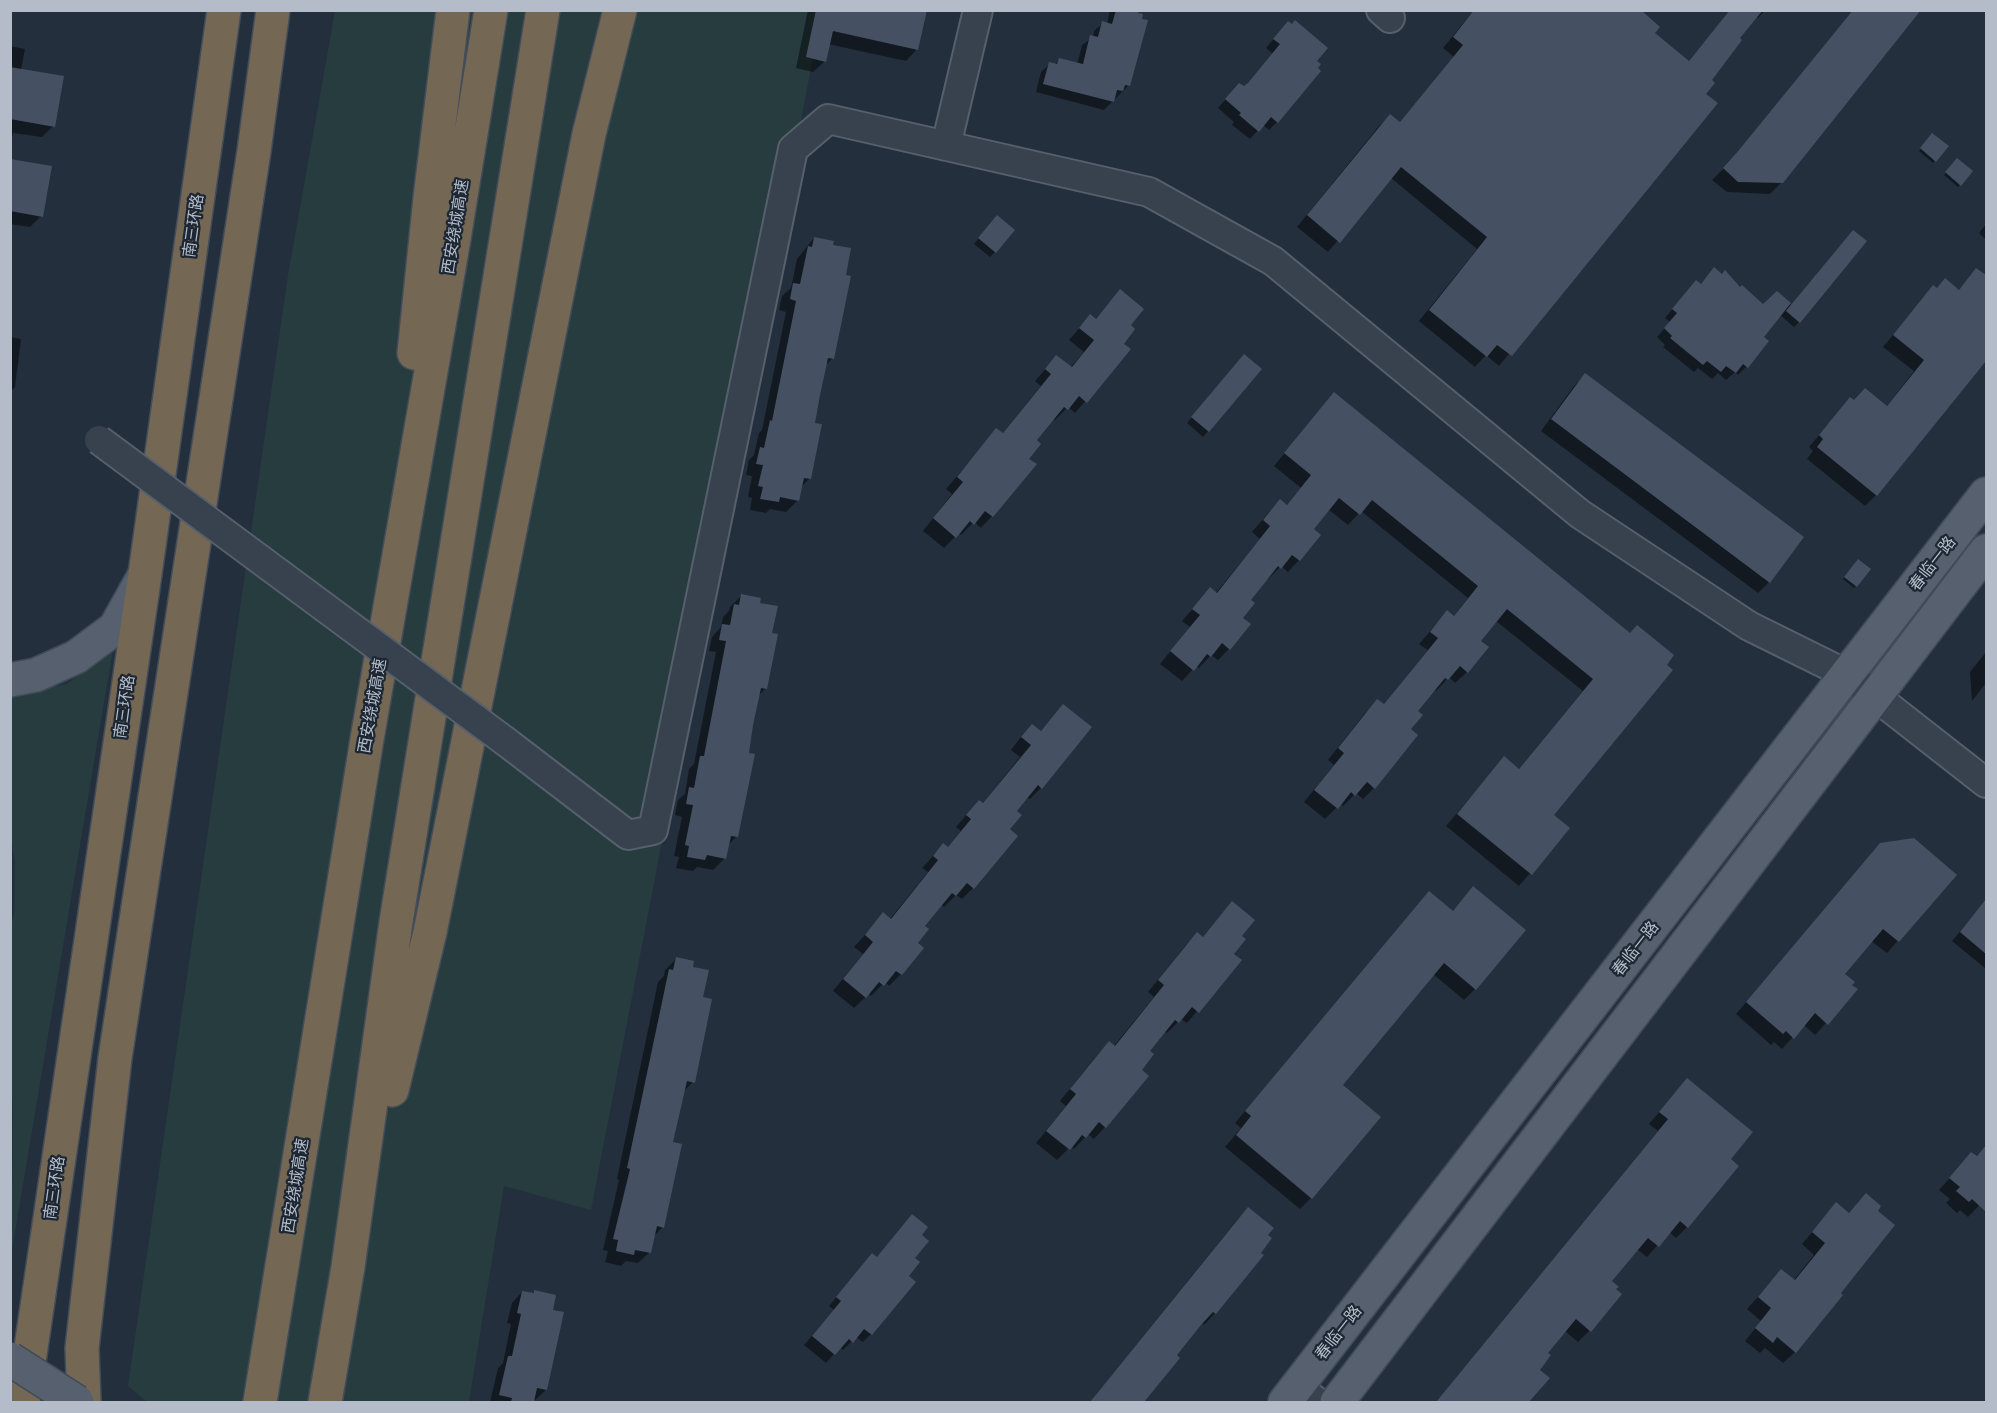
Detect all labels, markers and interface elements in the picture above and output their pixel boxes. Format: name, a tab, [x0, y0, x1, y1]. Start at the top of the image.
street label: 西安绕城高速	[439, 178, 473, 276]
street label: 南三环路	[180, 193, 208, 259]
street label: 春临一路	[1906, 533, 1960, 595]
street label: 西安绕城高速	[355, 657, 391, 755]
street label: 南三环路	[111, 674, 139, 740]
street label: 春临一路	[1609, 918, 1663, 980]
street label: 西安绕城高速	[279, 1137, 313, 1235]
street label: 南三环路	[41, 1155, 69, 1221]
street label: 春临一路	[1312, 1302, 1366, 1364]

